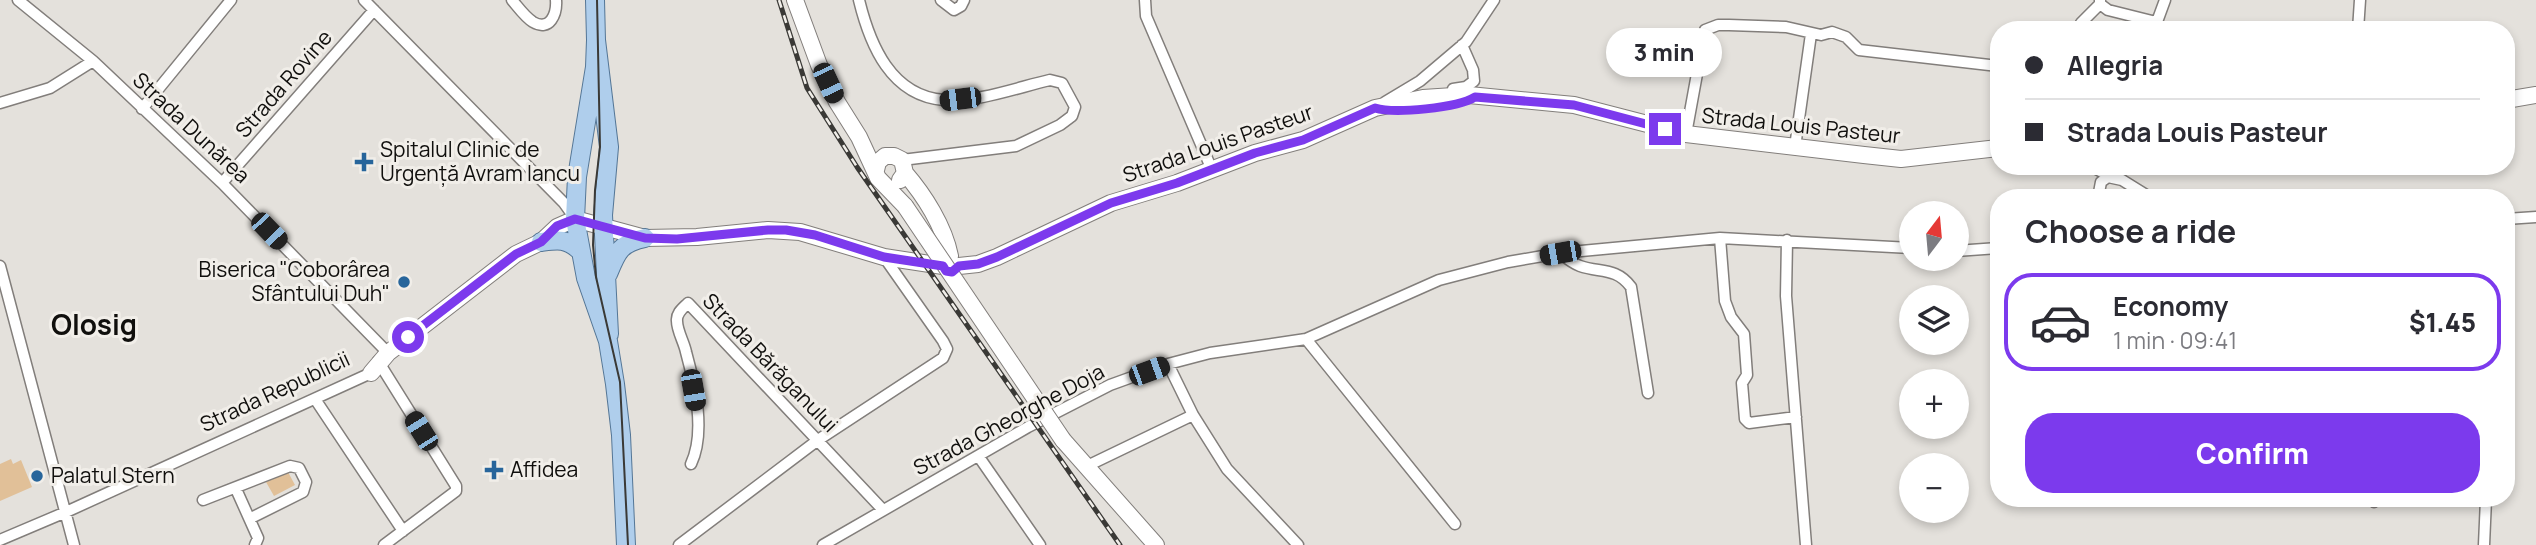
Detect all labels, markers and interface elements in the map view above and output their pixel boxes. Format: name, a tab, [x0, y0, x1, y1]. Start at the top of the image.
street label: Strada Rovine	[229, 24, 338, 143]
callout: 3 min	[1607, 27, 1723, 76]
text: 3 min	[1634, 36, 1694, 68]
text: Allegria	[2067, 47, 2163, 83]
car	[810, 60, 847, 106]
street label: Strada Dunărea	[127, 66, 256, 189]
car	[938, 86, 983, 112]
street label: Strada Louis Pasteur	[1119, 97, 1317, 189]
street label: Strada Louis Pasteur	[1700, 101, 1902, 149]
route end	[1649, 113, 1681, 145]
text: Strada Louis Pasteur	[2067, 114, 2328, 150]
place label: Spitalul Clinic de Urgență Avram Iancu	[380, 135, 580, 187]
marker: Spitalul Clinic de Urgență Avram Iancu	[354, 152, 374, 172]
north arrow	[1899, 201, 1969, 271]
map controls	[1899, 201, 1969, 523]
car	[247, 209, 292, 253]
text: Choose a ride	[2025, 209, 2236, 253]
car	[1538, 239, 1583, 267]
place label: Biserica "Coborârea Sfântului Duh"	[199, 255, 390, 307]
marker: Biserica "Coborârea Sfântului Duh"	[396, 274, 412, 290]
button: layers	[1899, 285, 1969, 355]
street label: Strada Bărăganului	[697, 287, 844, 438]
text: Economy	[2113, 288, 2228, 324]
icon: car	[2029, 291, 2092, 354]
text: $1.45	[2409, 304, 2476, 340]
district label: Olosig	[51, 305, 137, 343]
route start	[392, 321, 424, 353]
text: 1 min · 09:41	[2113, 324, 2237, 356]
street label: Strada Republicii	[195, 344, 354, 438]
car	[1126, 354, 1173, 388]
street label: Strada Gheorghe Doja	[908, 357, 1109, 481]
car	[680, 367, 707, 413]
button: +	[1899, 369, 1969, 439]
car	[401, 408, 442, 454]
button: Confirm	[2025, 413, 2480, 493]
button: −	[1899, 453, 1969, 523]
place label: Affidea	[510, 455, 578, 483]
marker: Affidea	[484, 460, 504, 480]
place label: Palatul Stern	[51, 461, 175, 489]
marker: Palatul Stern	[29, 468, 45, 484]

